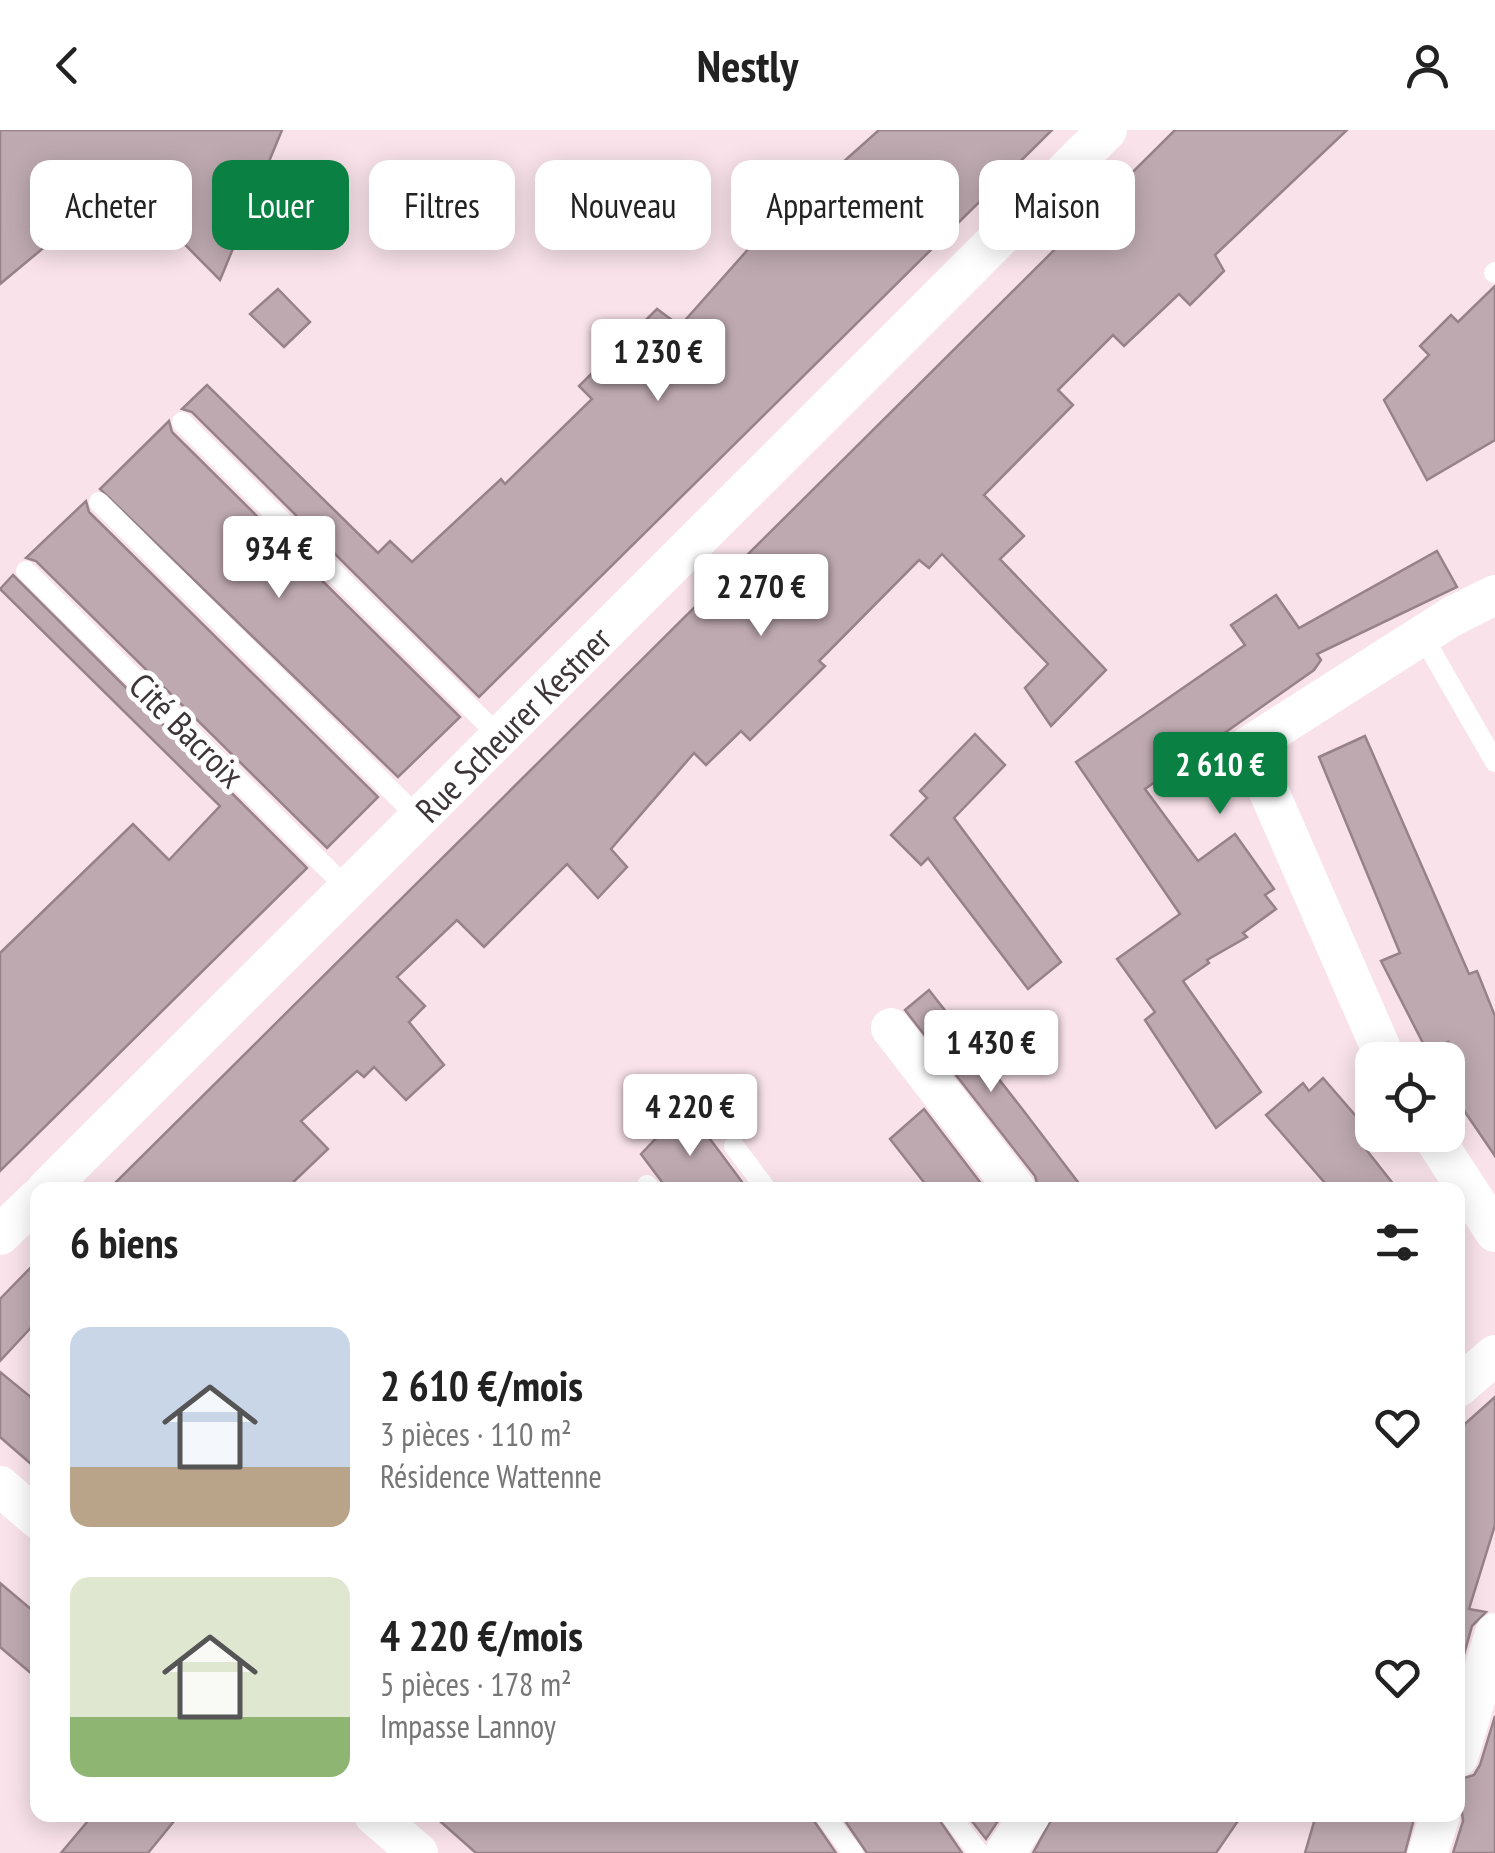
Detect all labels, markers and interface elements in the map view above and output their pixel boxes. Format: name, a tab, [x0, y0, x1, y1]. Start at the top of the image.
text: Nestly	[697, 36, 798, 94]
icon: back	[40, 38, 95, 93]
icon: person	[1400, 38, 1455, 93]
chip: Acheter	[30, 160, 192, 250]
chip: Louer	[212, 160, 349, 250]
chip: Filtres	[369, 160, 515, 250]
chip: Nouveau	[535, 160, 711, 250]
chip: Appartement	[731, 160, 959, 250]
chip: Maison	[979, 160, 1135, 250]
pin: 1 230 €	[566, 319, 750, 404]
text: 1 230 €	[613, 330, 703, 372]
pin: 934 €	[209, 516, 349, 601]
text: 934 €	[245, 527, 313, 569]
pin: 2 270 €	[669, 554, 853, 639]
text: 2 270 €	[716, 565, 806, 607]
street label: Rue Scheurer Kestner	[405, 616, 621, 832]
street label: Cité Bacroix	[120, 663, 254, 797]
pin: 2 610 €	[1128, 732, 1312, 817]
text: 2 610 €	[1175, 743, 1265, 785]
pin: 1 430 €	[899, 1010, 1083, 1095]
text: 1 430 €	[946, 1021, 1036, 1063]
map controls	[1355, 1042, 1465, 1152]
button: locate	[1355, 1042, 1465, 1152]
pin: 4 220 €	[598, 1074, 782, 1159]
text: 4 220 €	[645, 1085, 735, 1127]
text: 6 biens	[70, 1215, 178, 1270]
icon: filters	[1370, 1215, 1425, 1270]
text: 2 610 €/mois	[380, 1358, 583, 1413]
icon: home	[150, 1367, 270, 1487]
icon: heart	[1370, 1400, 1425, 1455]
text: 3 pièces · 110 m²	[380, 1413, 572, 1455]
text: Résidence Wattenne	[380, 1455, 602, 1497]
text: 4 220 €/mois	[380, 1608, 583, 1663]
icon: home	[150, 1617, 270, 1737]
icon: heart	[1370, 1650, 1425, 1705]
text: 5 pièces · 178 m²	[380, 1663, 572, 1705]
text: Impasse Lannoy	[380, 1705, 556, 1747]

